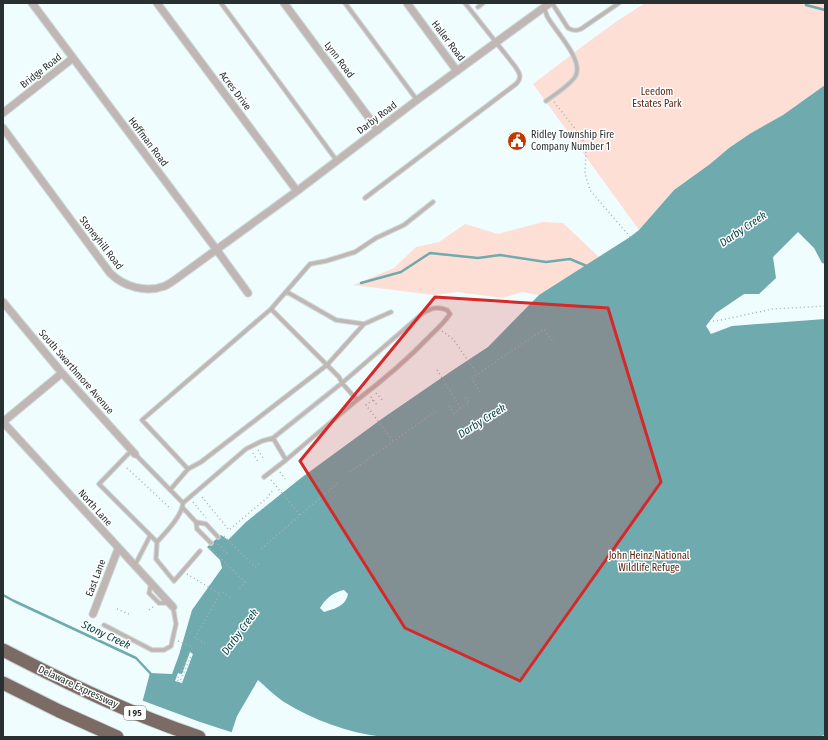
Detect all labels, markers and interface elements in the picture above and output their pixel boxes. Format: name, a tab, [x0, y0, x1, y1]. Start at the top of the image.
street label: Haller Road	[429, 18, 467, 64]
street label: Lynn Road	[322, 40, 356, 80]
street label: Bridge Road	[18, 51, 64, 91]
street label: Acres Drive	[217, 69, 254, 113]
park label: Leedom Estates Park	[632, 86, 682, 110]
street label: Darby Road	[355, 99, 399, 137]
street label: Hoffman Road	[126, 115, 170, 169]
place label: Ridley Township Fire Company Number 1	[531, 129, 614, 153]
public building icon: Ridley Township Fire Company Number 1	[506, 130, 528, 152]
water label: Darby Creek	[717, 208, 769, 249]
street label: Stoneyhill Road	[77, 214, 125, 272]
street label: South Swarthmore Avenue	[36, 327, 116, 417]
water label: Darby Creek	[456, 401, 509, 441]
street label: North Lane	[75, 487, 115, 529]
park label: John Heinz National Wildlife Refuge	[609, 550, 690, 574]
street label: East Lane	[83, 558, 109, 598]
water label: Darby Creek	[219, 606, 261, 658]
water label: Stony Creek	[79, 618, 133, 652]
street label: Delaware Expressway	[36, 663, 120, 711]
road number: I 95	[124, 706, 146, 720]

